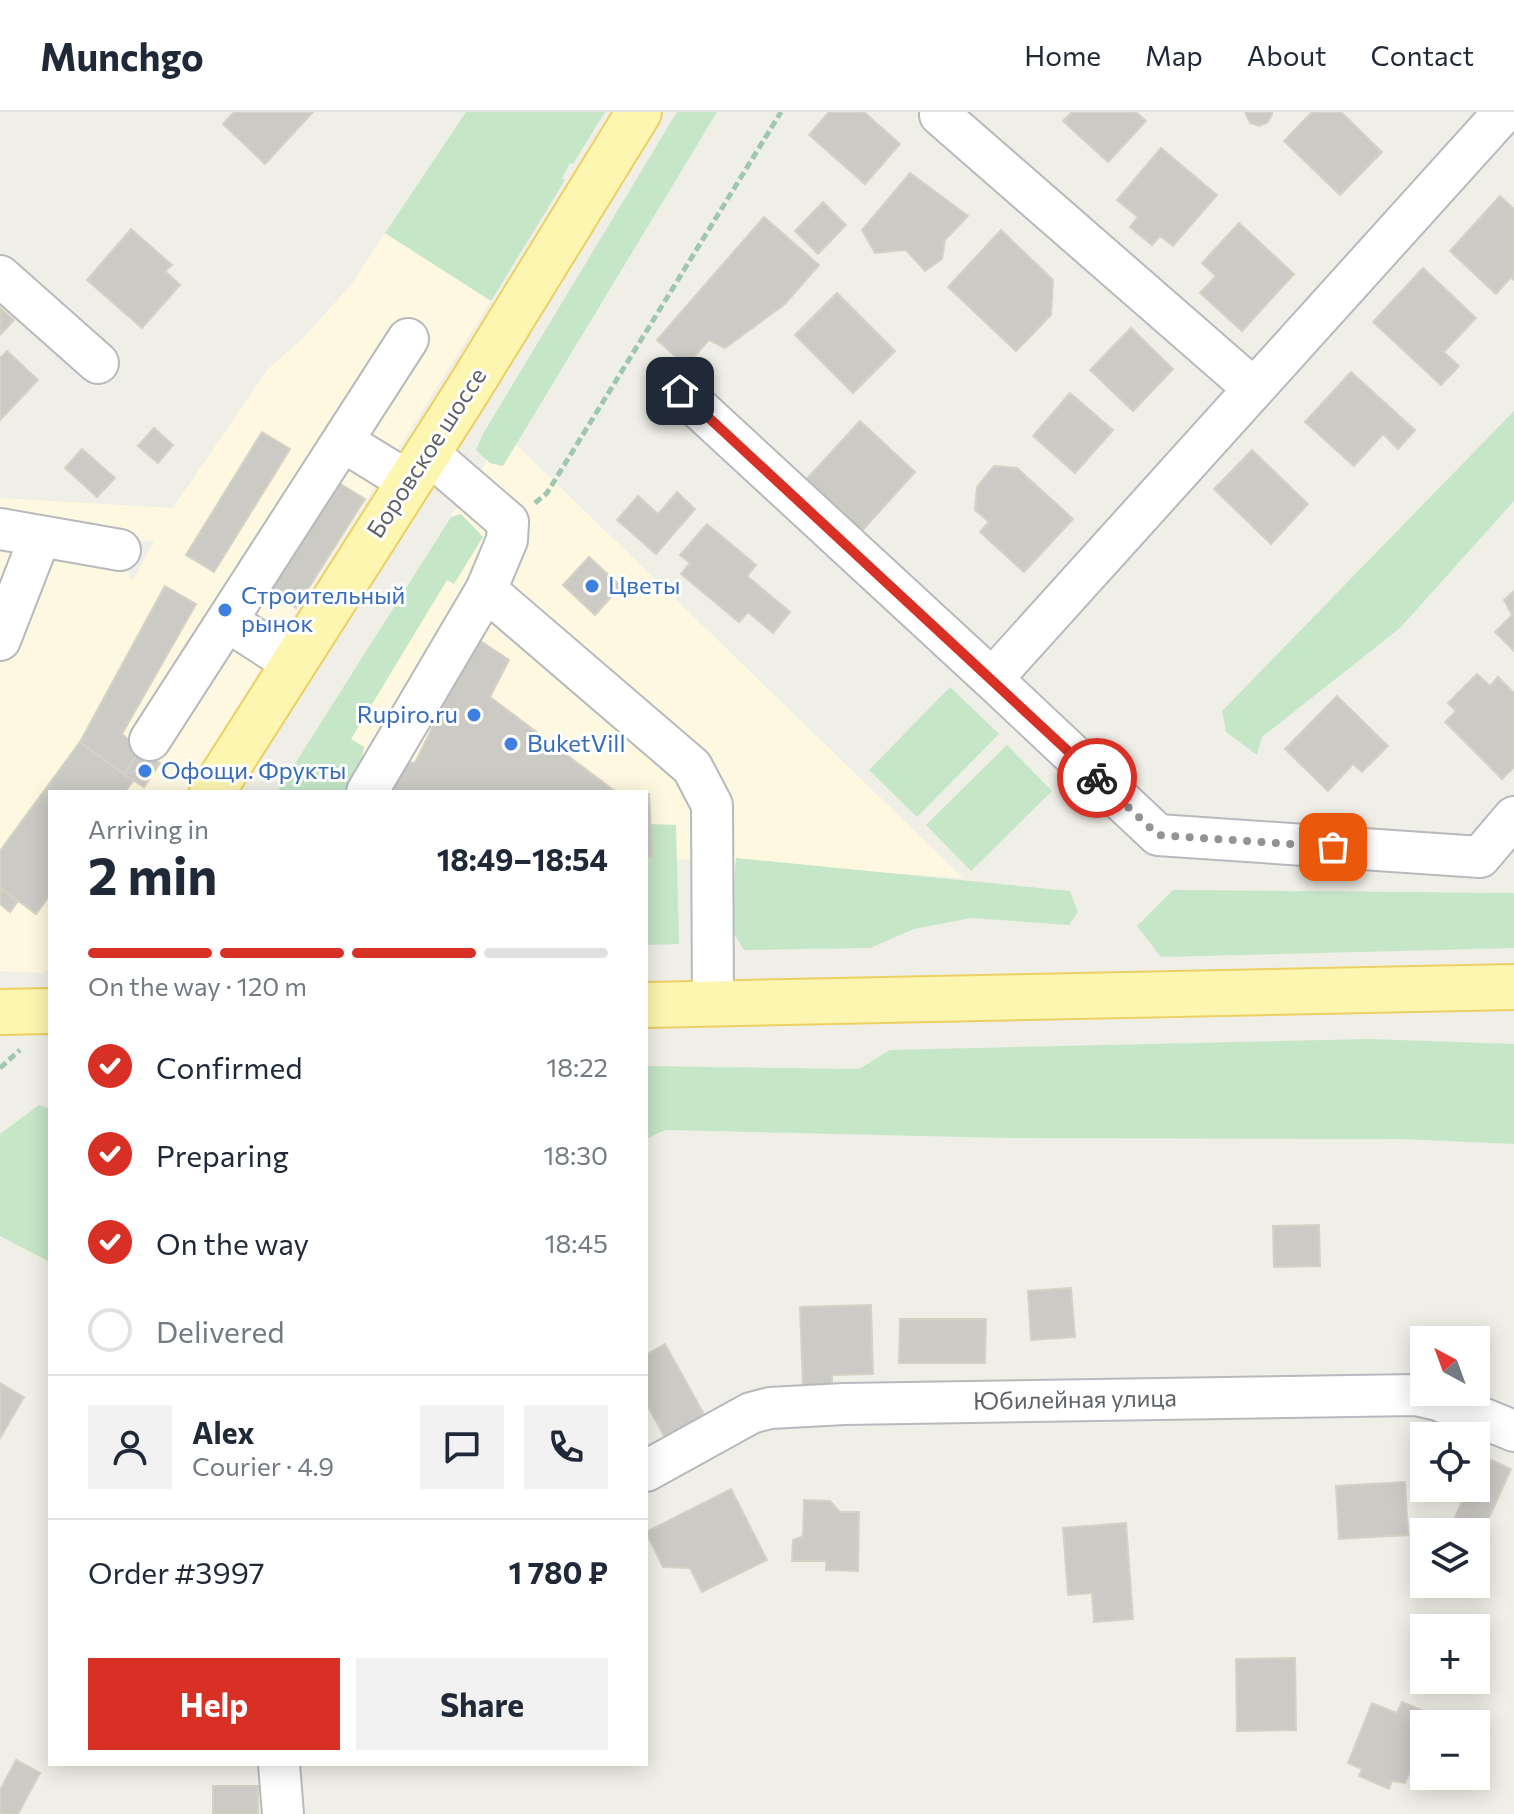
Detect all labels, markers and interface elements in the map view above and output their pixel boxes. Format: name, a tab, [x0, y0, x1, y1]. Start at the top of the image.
text: Munchgo	[40, 32, 204, 79]
text: Home	[1024, 38, 1101, 72]
text: Map	[1145, 38, 1203, 72]
text: About	[1247, 38, 1327, 72]
text: Contact	[1371, 38, 1474, 72]
pin	[646, 357, 714, 425]
street label: Боровское шоссе	[360, 362, 492, 543]
icon: home	[658, 369, 702, 413]
place label: Цветы	[608, 570, 680, 599]
marker: Цветы	[583, 577, 601, 595]
place label: Строительный рынок	[241, 580, 405, 637]
marker: Строительный рынок	[216, 601, 234, 619]
place label: Rupiro.ru	[357, 699, 458, 728]
marker: Rupiro.ru	[465, 706, 483, 724]
place label: BuketVill	[527, 728, 626, 757]
marker: BuketVill	[502, 735, 520, 753]
courier	[1057, 738, 1137, 818]
place label: Офощи. Фрукты	[161, 755, 346, 784]
icon: bike	[1075, 756, 1119, 800]
marker: Офощи. Фрукты	[136, 762, 154, 780]
text: Arriving in	[88, 813, 209, 844]
pin	[1299, 813, 1367, 881]
icon: bag	[1311, 825, 1355, 869]
text: 18:49–18:54	[437, 840, 608, 877]
text: 2 min	[88, 842, 217, 906]
text: On the way · 120 m	[88, 970, 307, 1001]
icon: check	[88, 1044, 132, 1088]
text: Confirmed	[156, 1048, 303, 1085]
text: 18:22	[546, 1051, 608, 1082]
icon: check	[88, 1132, 132, 1176]
text: Preparing	[156, 1136, 289, 1173]
text: 18:30	[543, 1139, 608, 1170]
icon: check	[88, 1220, 132, 1264]
text: On the way	[156, 1224, 309, 1261]
text: 18:45	[544, 1227, 608, 1258]
text: Delivered	[156, 1312, 285, 1349]
north arrow	[1410, 1326, 1490, 1406]
map controls	[1410, 1326, 1490, 1790]
street label: Юбилейная улица	[973, 1382, 1177, 1415]
button: person	[88, 1405, 172, 1489]
button: chat	[420, 1405, 504, 1489]
button: phone	[524, 1405, 608, 1489]
text: Alex	[192, 1413, 255, 1450]
button: locate	[1410, 1422, 1490, 1502]
text: Courier · 4.9	[192, 1450, 334, 1481]
button: layers	[1410, 1518, 1490, 1598]
text: Order #3997	[88, 1553, 265, 1590]
text: 1 780 ₽	[508, 1553, 608, 1590]
button: +	[1410, 1614, 1490, 1694]
button: Help	[88, 1658, 340, 1750]
button: Share	[356, 1658, 608, 1750]
button: −	[1410, 1710, 1490, 1790]

